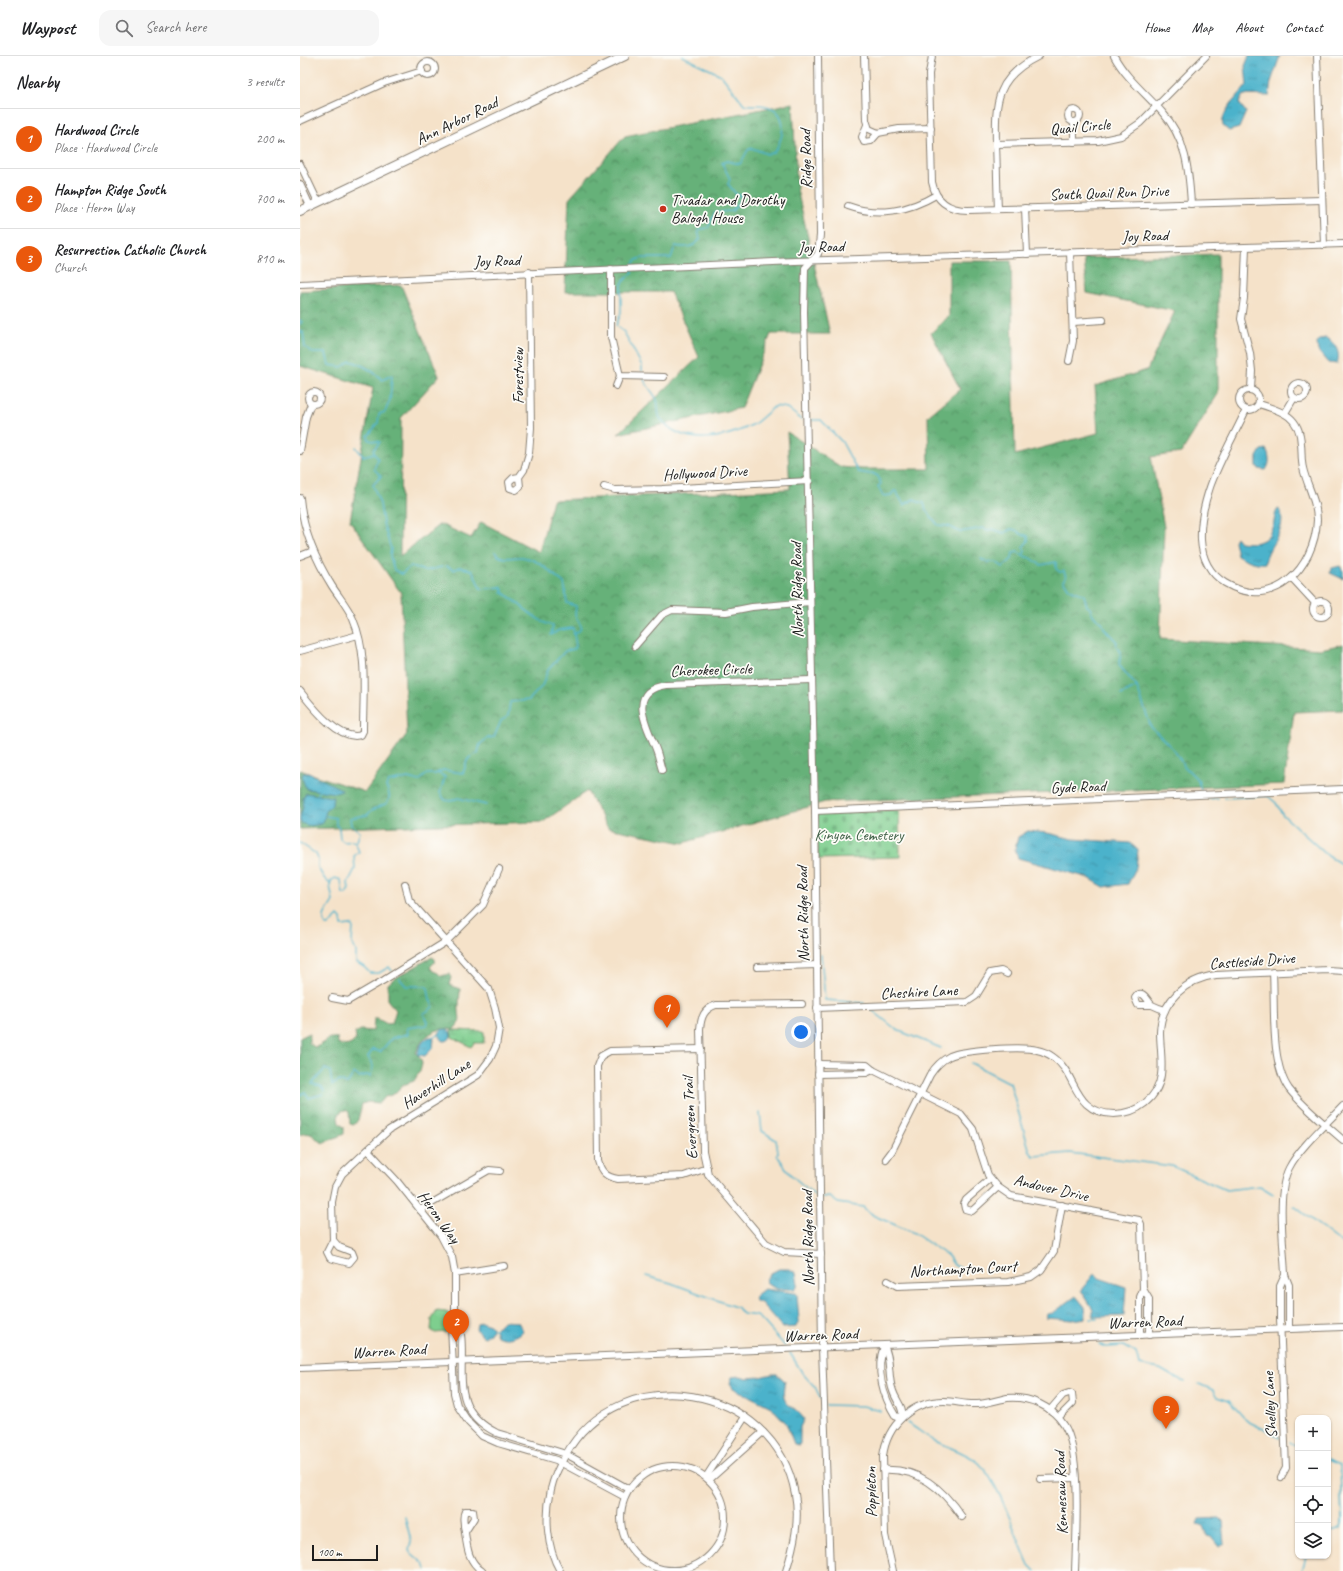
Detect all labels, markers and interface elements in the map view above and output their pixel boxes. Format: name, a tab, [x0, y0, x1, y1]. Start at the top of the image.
search box	[99, 10, 379, 46]
text: Waypost	[20, 16, 75, 40]
icon: search	[113, 17, 135, 39]
text: Search here	[145, 18, 206, 37]
text: Home	[1144, 19, 1170, 36]
text: Map	[1192, 19, 1213, 36]
text: About	[1235, 19, 1263, 36]
text: Contact	[1285, 19, 1323, 36]
text: Nearby	[16, 72, 59, 93]
text: 3 results	[246, 74, 284, 90]
street label: Ann Arbor Road	[413, 91, 504, 150]
street label: Quail Circle	[1049, 114, 1113, 140]
text: Hardwood Circle	[54, 121, 138, 140]
street label: Ridge Road	[795, 126, 817, 189]
text: 1	[26, 131, 32, 147]
text: 200 m	[256, 131, 284, 147]
text: Place · Hardwood Circle	[54, 140, 157, 156]
text: Hampton Ridge South	[54, 181, 166, 200]
street label: South Quail Run Drive	[1049, 181, 1171, 205]
place label: Tivadar and Dorothy Balogh House	[671, 190, 786, 228]
text: 2	[26, 191, 32, 207]
text: 700 m	[256, 191, 284, 207]
text: Place · Heron Way	[54, 200, 134, 216]
marker: Tivadar and Dorothy Balogh House	[658, 204, 668, 214]
street label: Joy Road	[1121, 225, 1171, 247]
street label: Joy Road	[797, 236, 847, 258]
text: Resurrection Catholic Church	[54, 241, 206, 260]
street label: Joy Road	[473, 250, 523, 272]
text: 3	[26, 251, 32, 267]
text: 810 m	[256, 251, 284, 267]
text: Church	[54, 260, 87, 276]
street label: Forestview	[508, 346, 528, 404]
street label: Hollywood Drive	[663, 461, 749, 485]
street label: North Ridge Road	[786, 539, 808, 638]
street label: Cherokee Circle	[670, 659, 754, 681]
street label: Gyde Road	[1050, 776, 1109, 798]
park label: Kinyon Cemetery	[814, 825, 905, 845]
street label: North Ridge Road	[792, 863, 814, 962]
street label: Castleside Drive	[1209, 948, 1297, 974]
street label: Cheshire Lane	[880, 980, 960, 1004]
pin: 1	[654, 995, 680, 1028]
your location	[791, 1022, 811, 1042]
street label: Haverhill Lane	[398, 1053, 476, 1114]
street label: Evergreen Trail	[678, 1073, 702, 1160]
street label: Andover Drive	[1012, 1170, 1092, 1207]
street label: Heron Way	[413, 1187, 466, 1248]
street label: North Ridge Road	[797, 1187, 819, 1286]
street label: Northampton Court	[909, 1256, 1020, 1282]
pin: 2	[443, 1309, 469, 1342]
street label: Warren Road	[1108, 1311, 1185, 1333]
street label: Warren Road	[784, 1324, 861, 1346]
street label: Warren Road	[352, 1339, 429, 1363]
street label: Shelley Lane	[1258, 1370, 1282, 1439]
pin: 3	[1153, 1396, 1179, 1429]
map controls	[1295, 1415, 1331, 1559]
button: +	[1295, 1415, 1331, 1451]
street label: Kennesaw Road	[1049, 1448, 1072, 1535]
button: −	[1295, 1451, 1331, 1487]
street label: Poppleton	[861, 1466, 881, 1518]
button: locate	[1295, 1487, 1331, 1523]
button: layers	[1295, 1523, 1331, 1559]
scale bar	[312, 1543, 378, 1562]
text: 100 m	[318, 1545, 342, 1559]

